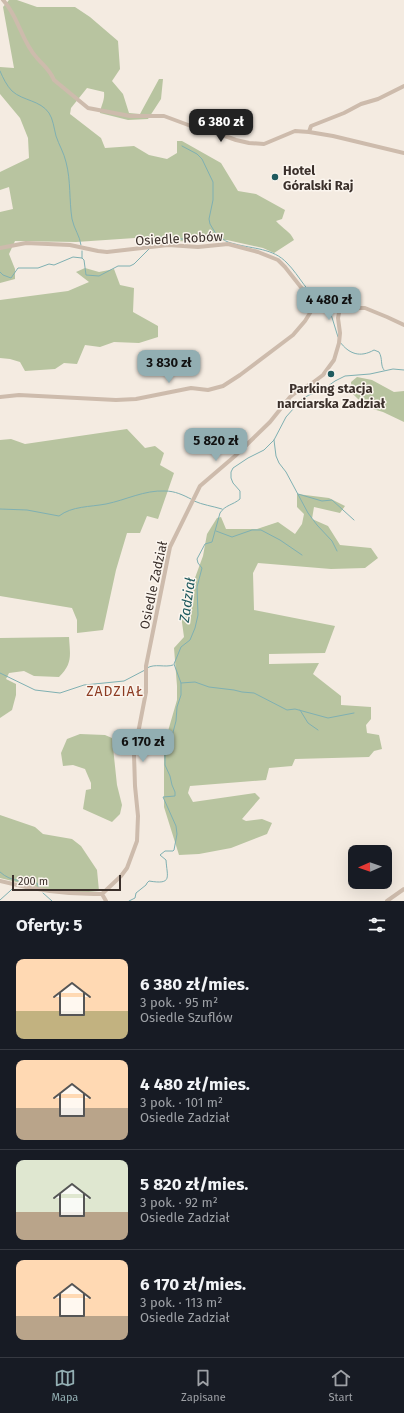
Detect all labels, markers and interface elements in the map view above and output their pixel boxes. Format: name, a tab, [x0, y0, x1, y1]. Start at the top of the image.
pin: 6 380 zł	[180, 109, 262, 143]
text: 6 380 zł	[198, 114, 244, 129]
place label: Hotel Góralski Raj	[283, 163, 354, 193]
marker: Hotel Góralski Raj	[270, 172, 280, 182]
street label: Osiedle Robów	[135, 229, 224, 248]
pin: 4 480 zł	[288, 287, 370, 321]
text: 4 480 zł	[306, 292, 352, 307]
pin: 3 830 zł	[128, 350, 210, 384]
text: 3 830 zł	[146, 355, 192, 370]
marker: Parking stacja narciarska Zadział	[326, 369, 336, 379]
place label: Parking stacja narciarska Zadział	[277, 381, 385, 411]
pin: 5 820 zł	[175, 428, 257, 462]
text: 5 820 zł	[193, 433, 239, 448]
street label: Osiedle Zadział	[137, 539, 170, 631]
water label: Zadział	[176, 576, 199, 625]
district label: ZADZIAŁ	[86, 683, 144, 700]
pin: 6 170 zł	[102, 729, 184, 763]
text: 6 170 zł	[121, 734, 165, 749]
north arrow	[348, 845, 392, 889]
map controls	[348, 845, 392, 889]
scale bar	[12, 873, 121, 892]
text: 200 m	[18, 875, 48, 888]
icon: filters	[366, 914, 388, 936]
text: Oferty: 5	[16, 915, 82, 936]
text: 6 380 zł/mies.	[140, 974, 249, 995]
icon: home	[48, 975, 96, 1023]
text: 3 pok. · 95 m²	[140, 995, 218, 1010]
text: Osiedle Szuflów	[140, 1010, 232, 1025]
text: 4 480 zł/mies.	[140, 1074, 250, 1095]
icon: home	[48, 1076, 96, 1124]
text: 3 pok. · 101 m²	[140, 1095, 223, 1110]
text: Osiedle Zadział	[140, 1110, 230, 1125]
text: 5 820 zł/mies.	[140, 1174, 248, 1195]
icon: home	[48, 1176, 96, 1224]
text: 3 pok. · 92 m²	[140, 1195, 218, 1210]
text: Osiedle Zadział	[140, 1210, 230, 1225]
text: 6 170 zł/mies.	[140, 1274, 246, 1295]
icon: home	[48, 1276, 96, 1324]
text: 3 pok. · 113 m²	[140, 1295, 222, 1310]
text: Osiedle Zadział	[140, 1310, 230, 1325]
tab: Mapa	[51, 1367, 78, 1404]
tab: Zapisane	[181, 1367, 226, 1404]
tab: Start	[329, 1367, 353, 1404]

